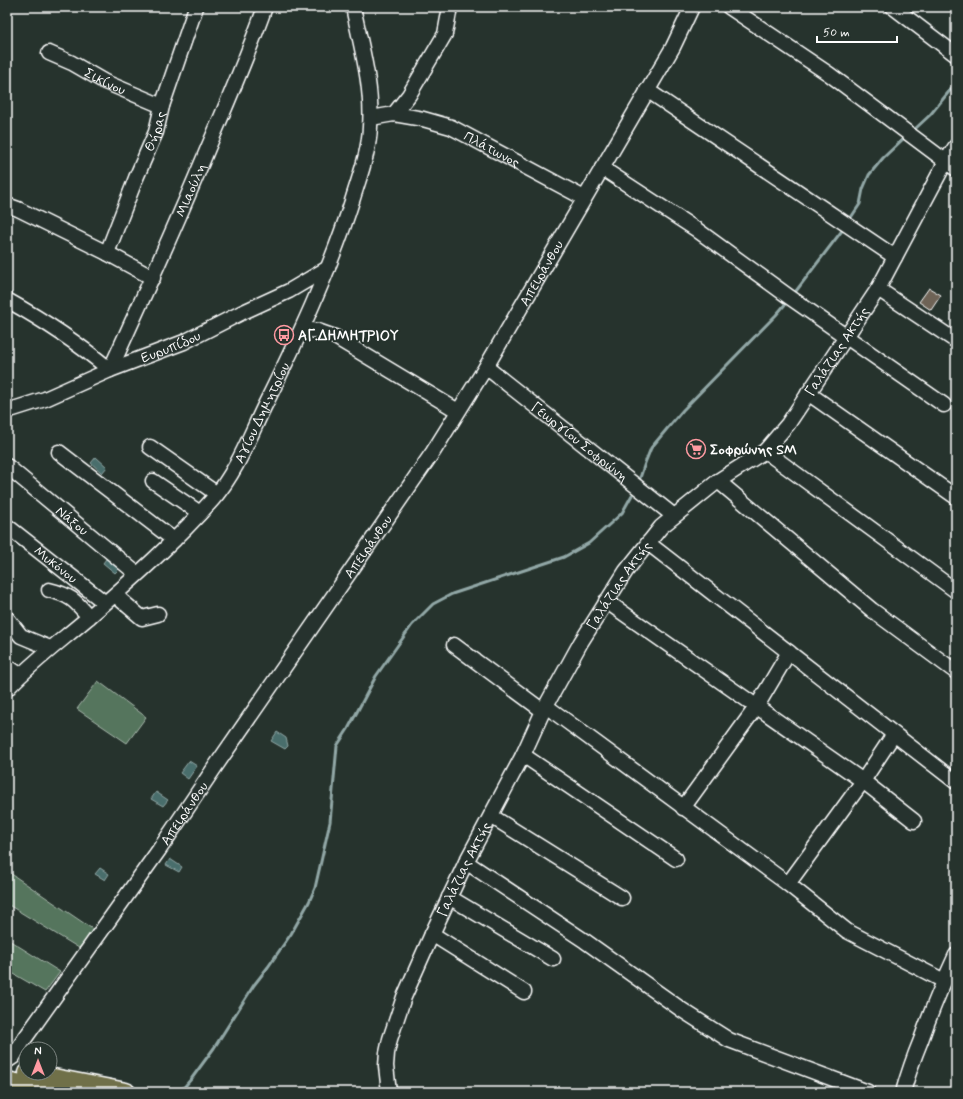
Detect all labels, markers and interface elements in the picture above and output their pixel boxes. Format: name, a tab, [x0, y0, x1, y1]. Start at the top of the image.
scale bar	[817, 18, 897, 44]
text: 50 m	[823, 25, 850, 41]
street label: Σικίνου	[81, 64, 128, 100]
street label: Θήρας	[141, 110, 170, 155]
street label: Πλάτωνος	[460, 127, 523, 172]
street label: Μιαούλη	[172, 161, 211, 220]
street label: Απειράνθου	[516, 237, 568, 309]
street label: Γαλάζιας Ακτής	[801, 304, 874, 400]
bus stop icon: ΑΓ.ΔΗΜΗΤΡΙΟΥ	[273, 324, 295, 346]
street label: Ευρυπίδου	[139, 327, 204, 367]
place label: ΑΓ.ΔΗΜΗΤΡΙΟΥ	[298, 327, 399, 345]
street label: Αγίου Δημητρίου	[231, 360, 295, 467]
street label: Γεωργίου Σοφρώνη	[527, 398, 632, 486]
supermarket icon: Σοφρώνης SM	[685, 438, 707, 460]
place label: Σοφρώνης SM	[710, 441, 797, 459]
street label: Νάξου	[52, 502, 92, 540]
street label: Απειράνθου	[340, 512, 397, 582]
street label: Γαλάζιας Ακτής	[583, 538, 656, 633]
street label: Μυκόνου	[30, 542, 81, 588]
street label: Απειράνθου	[157, 778, 213, 849]
street label: Γαλάζιας Ακτής	[433, 819, 496, 920]
north arrow	[18, 1041, 58, 1081]
text: N	[34, 1045, 42, 1059]

